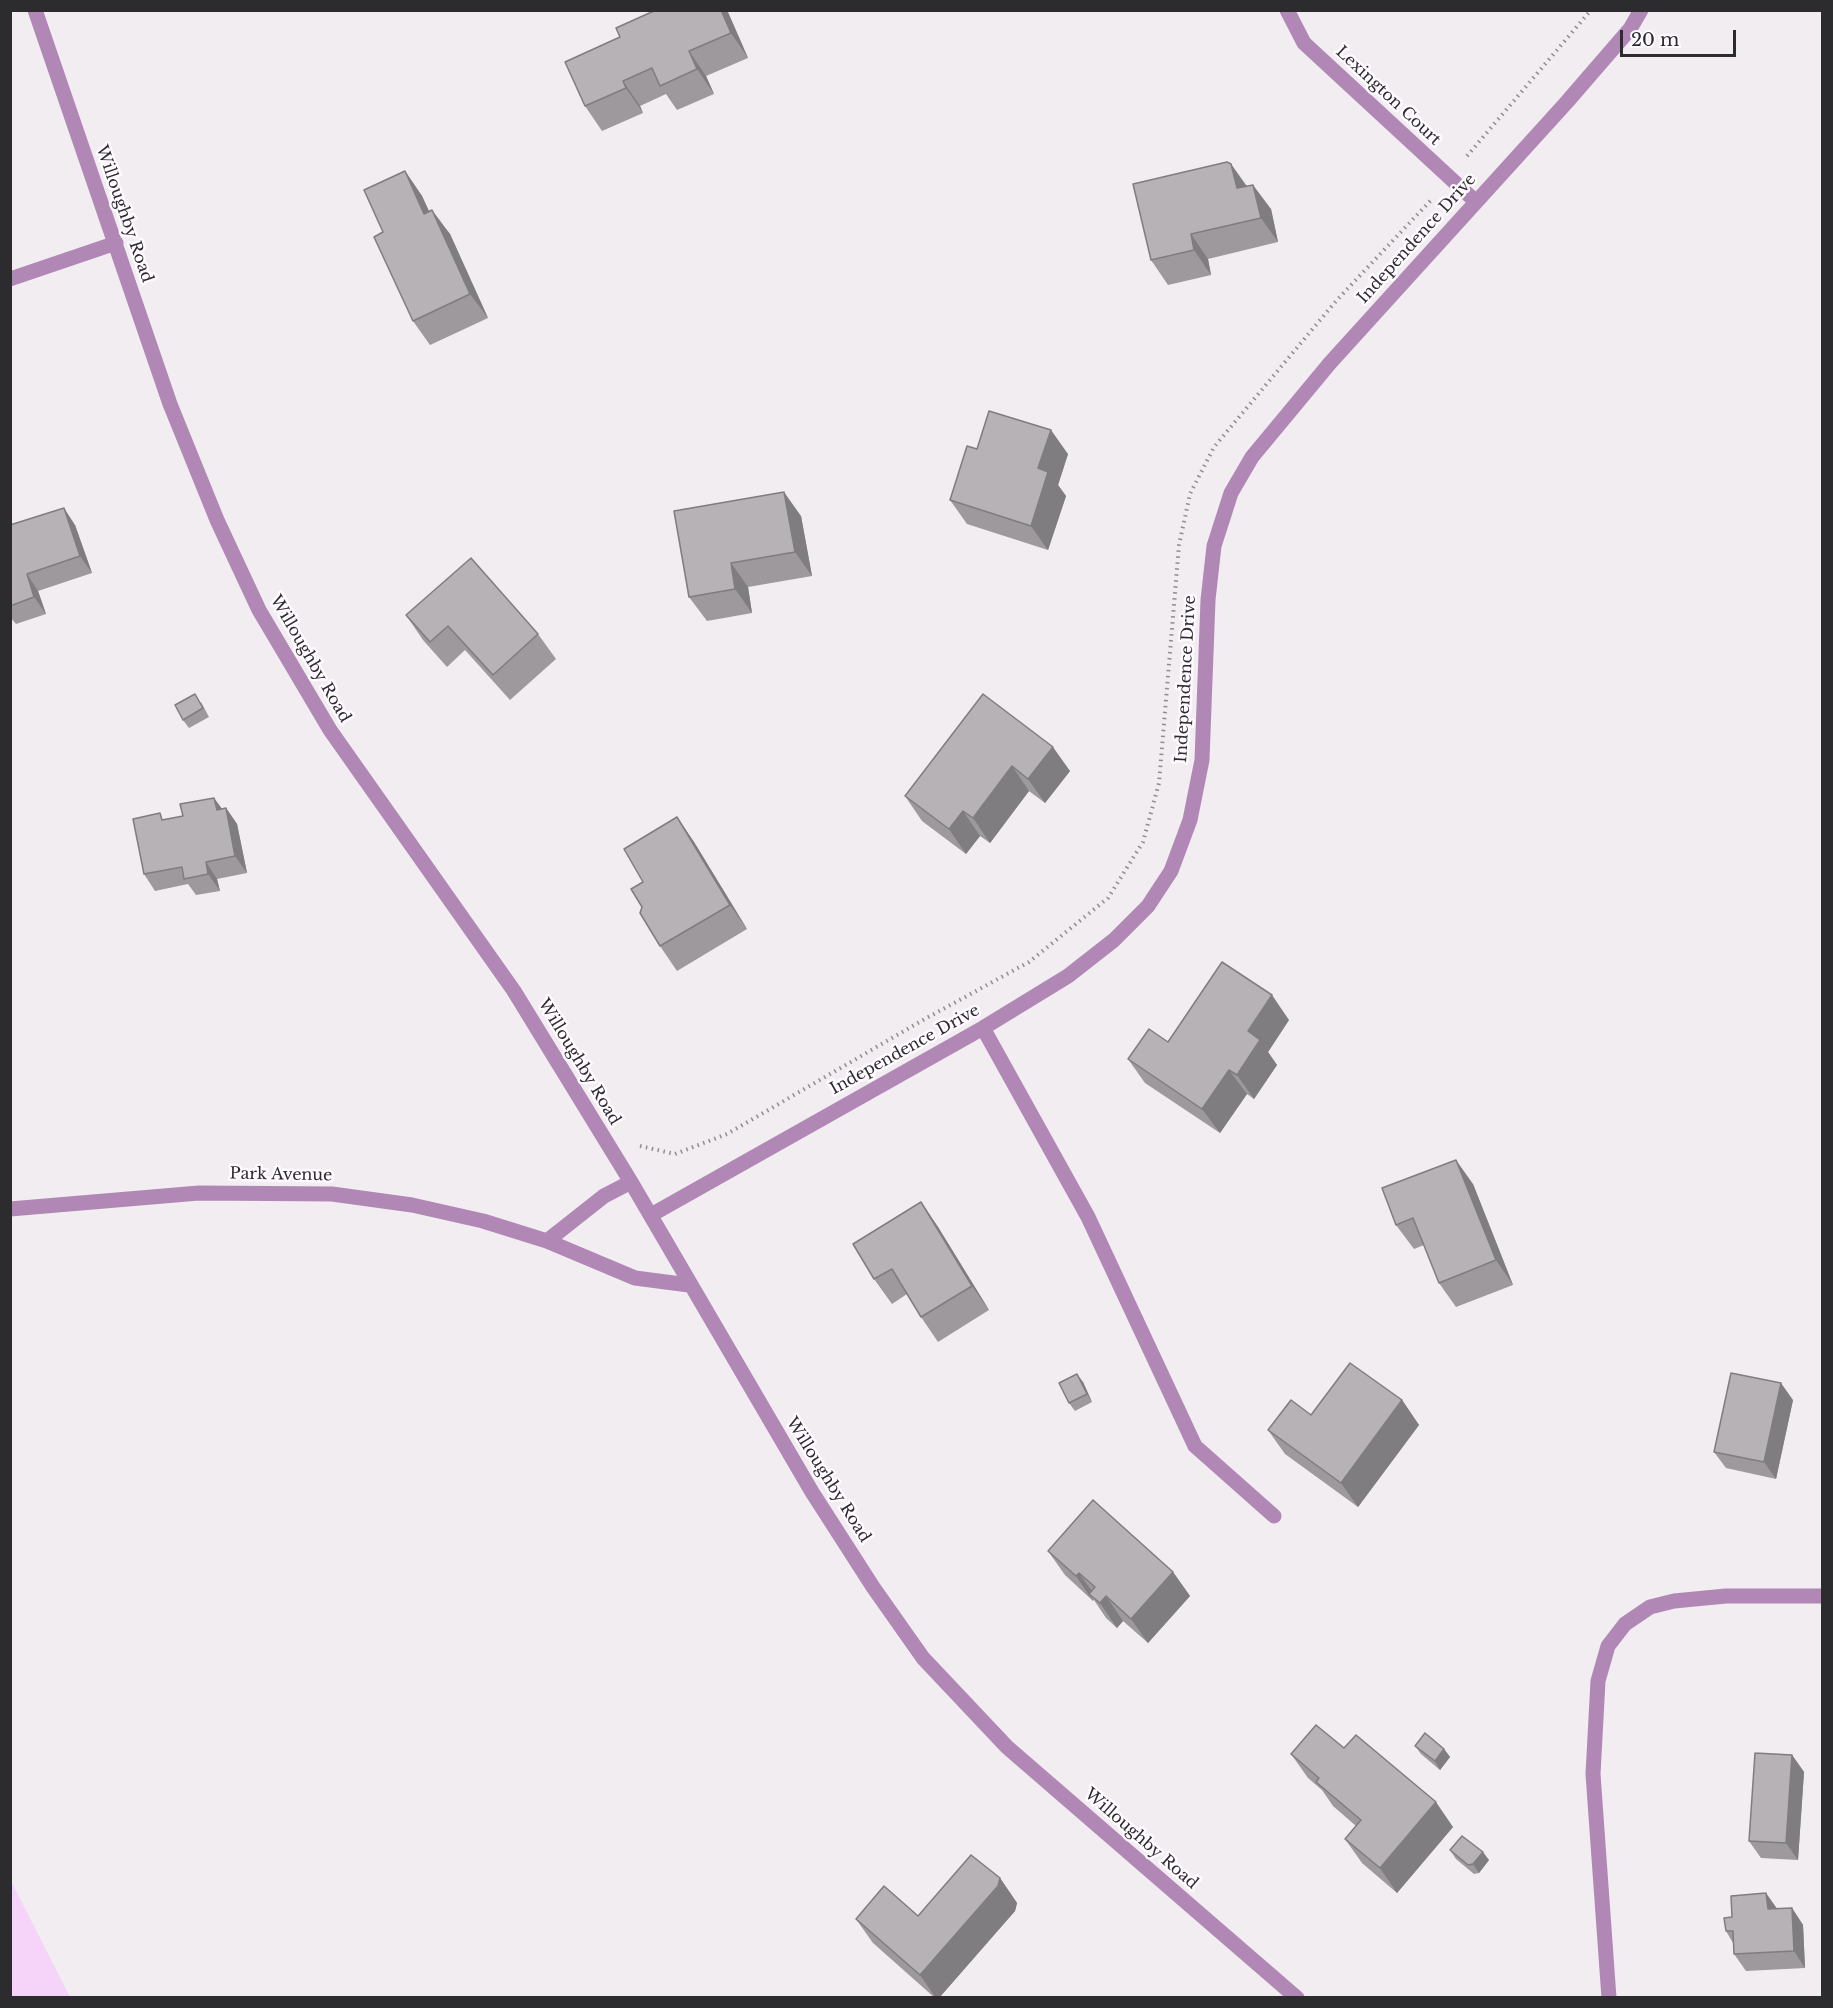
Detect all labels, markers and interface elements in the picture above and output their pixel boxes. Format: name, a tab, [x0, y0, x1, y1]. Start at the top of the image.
scale bar	[1623, 18, 1738, 56]
text: 20 m	[1631, 29, 1679, 51]
street label: Lexington Court	[1332, 42, 1444, 150]
street label: Willoughby Road	[92, 143, 156, 285]
street label: Independence Drive	[1354, 170, 1480, 308]
street label: Willoughby Road	[266, 592, 354, 726]
street label: Independence Drive	[1172, 595, 1200, 763]
street label: Willoughby Road	[534, 995, 624, 1129]
street label: Independence Drive	[827, 1001, 983, 1099]
street label: Park Avenue	[230, 1165, 332, 1185]
street label: Willoughby Road	[782, 1414, 874, 1546]
street label: Willoughby Road	[1080, 1785, 1202, 1893]

